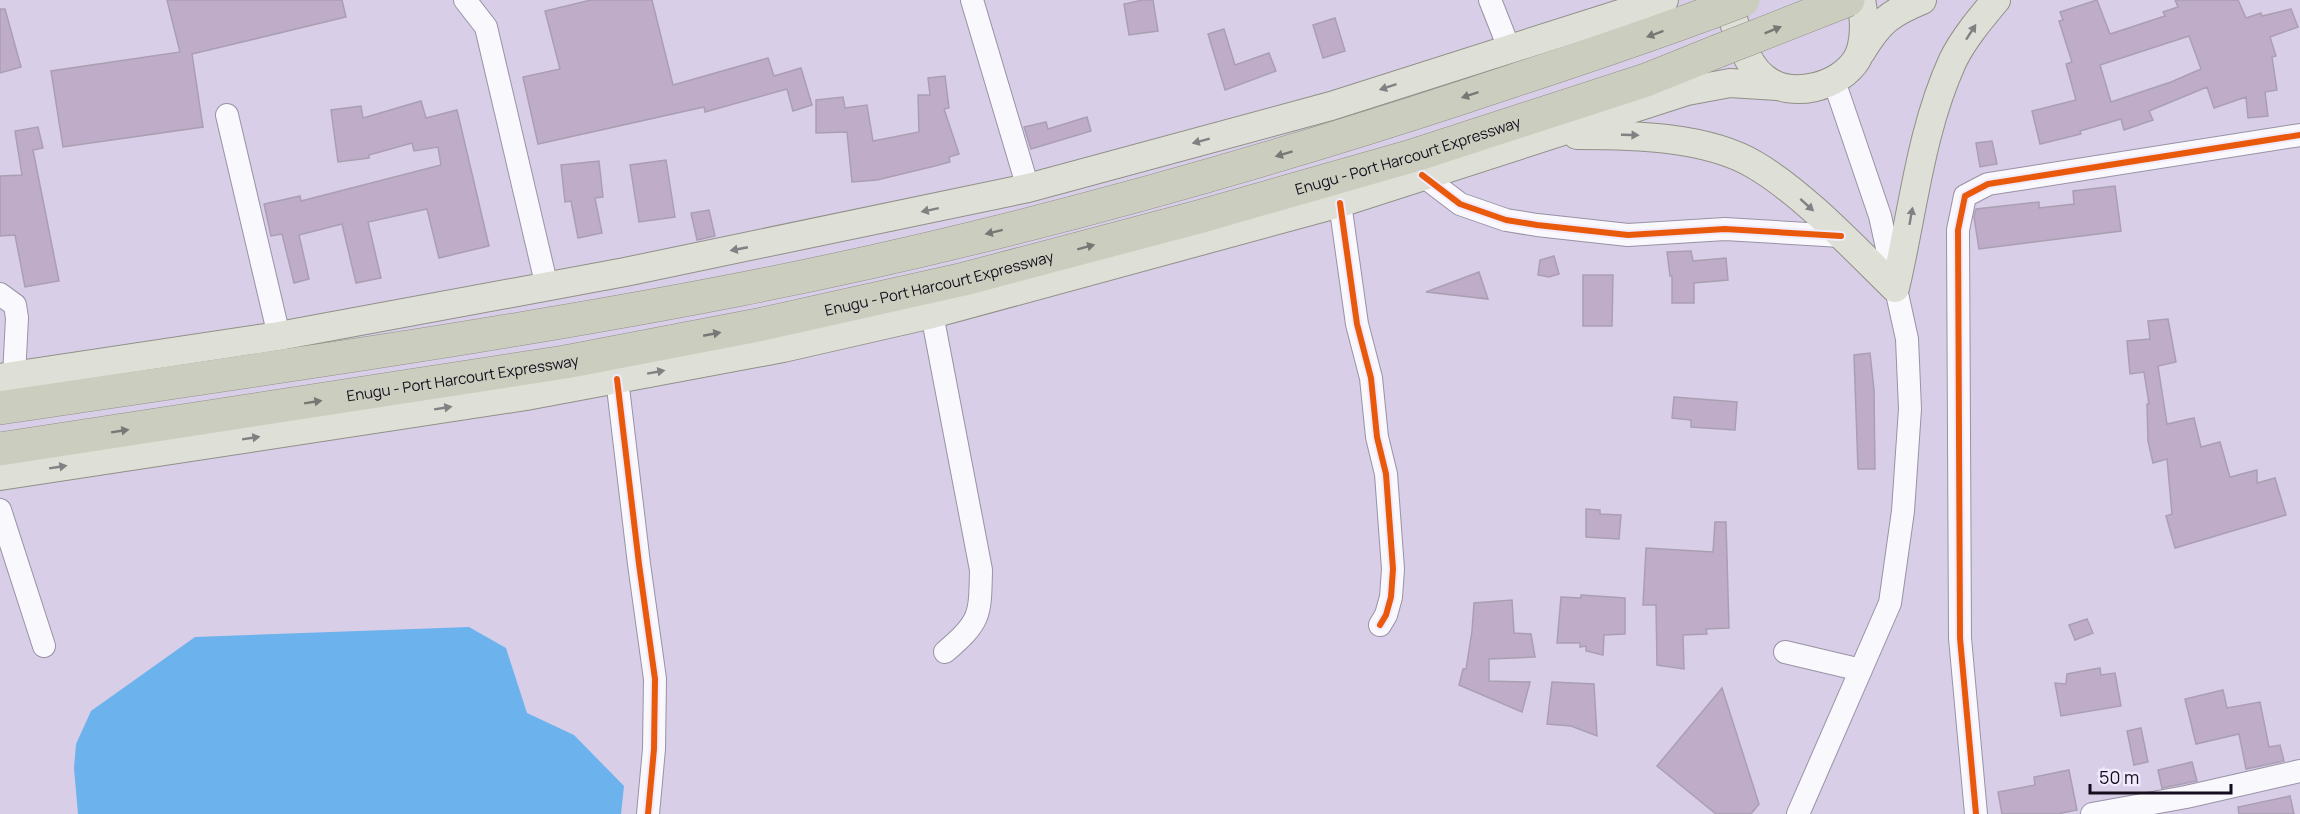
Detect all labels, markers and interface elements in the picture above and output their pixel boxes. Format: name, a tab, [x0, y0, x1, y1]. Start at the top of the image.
one-way arrow	[1764, 25, 1782, 35]
one-way arrow	[1965, 25, 1977, 41]
one-way arrow	[1645, 29, 1663, 39]
one-way arrow	[1379, 83, 1397, 93]
one-way arrow	[1461, 91, 1479, 101]
street label: Enugu - Port Harcourt Expressway	[1293, 111, 1523, 199]
one-way arrow	[1621, 130, 1640, 140]
one-way arrow	[1191, 137, 1210, 147]
one-way arrow	[1275, 150, 1293, 159]
one-way arrow	[1799, 198, 1814, 211]
one-way arrow	[921, 206, 940, 215]
one-way arrow	[1906, 206, 1915, 225]
one-way arrow	[985, 228, 1003, 238]
one-way arrow	[1077, 241, 1095, 251]
one-way arrow	[730, 245, 749, 254]
street label: Enugu - Port Harcourt Expressway	[822, 245, 1056, 320]
one-way arrow	[703, 329, 722, 338]
street label: Enugu - Port Harcourt Expressway	[345, 349, 581, 406]
one-way arrow	[647, 367, 666, 376]
one-way arrow	[304, 398, 323, 407]
one-way arrow	[434, 404, 453, 413]
one-way arrow	[111, 427, 130, 436]
one-way arrow	[241, 433, 260, 442]
one-way arrow	[48, 462, 67, 471]
scale bar	[2090, 757, 2231, 795]
text: 50 m	[2099, 765, 2139, 789]

